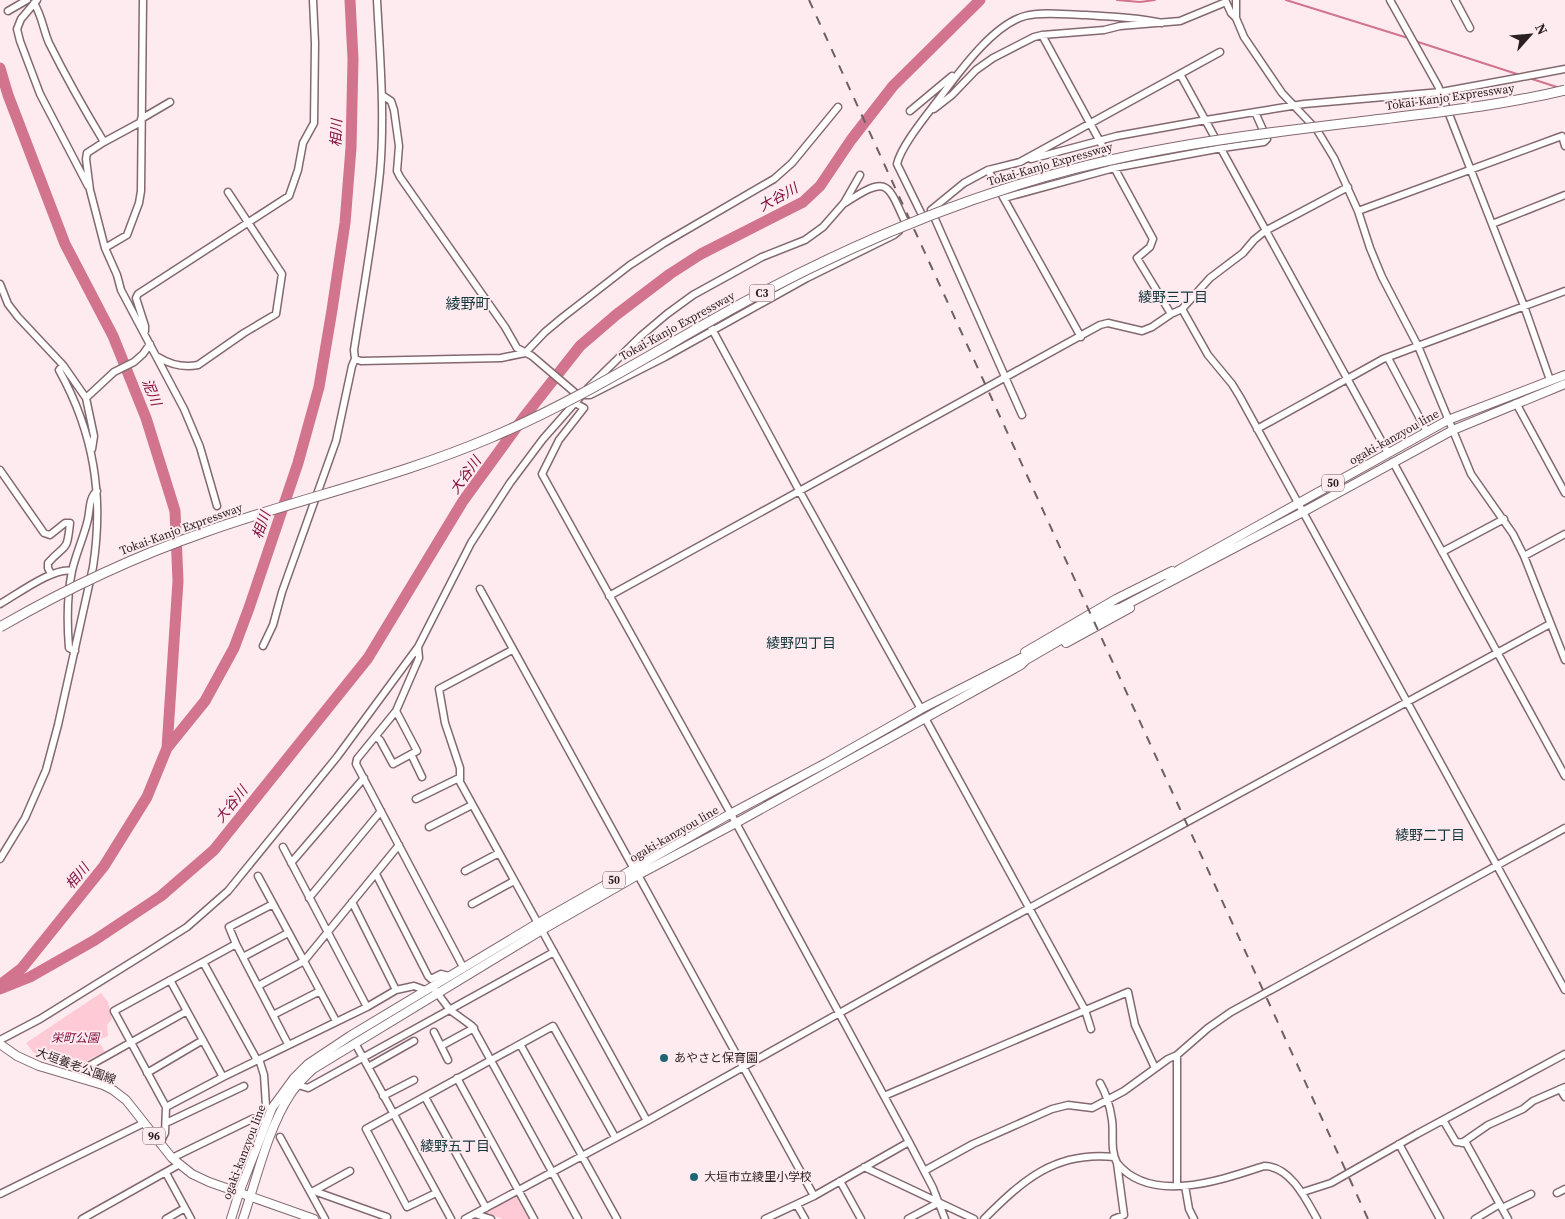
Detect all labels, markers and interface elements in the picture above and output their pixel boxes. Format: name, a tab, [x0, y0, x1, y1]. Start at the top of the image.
north arrow	[1505, 10, 1555, 60]
text: N	[1530, 20, 1553, 38]
street label: Tokai-Kanjo Expressway	[1385, 80, 1516, 114]
water label: 相川	[326, 117, 347, 147]
street label: Tokai-Kanjo Expressway	[985, 138, 1115, 190]
water label: 大谷川	[755, 177, 803, 216]
road number: C3	[750, 284, 774, 302]
street label: Tokai-Kanjo Expressway	[616, 287, 738, 364]
district label: 綾野三丁目	[1138, 287, 1208, 307]
district label: 綾野町	[445, 293, 491, 314]
water label: 泥川	[137, 375, 167, 411]
street label: ogaki-kanzyou line	[1346, 406, 1442, 468]
water label: 大谷川	[445, 451, 487, 498]
road number: 50	[1322, 474, 1344, 492]
street label: Tokai-Kanjo Expressway	[117, 499, 245, 559]
water label: 相川	[247, 507, 276, 541]
district label: 綾野四丁目	[766, 633, 836, 653]
water label: 大谷川	[210, 780, 253, 827]
street label: ogaki-kanzyou line	[626, 802, 722, 866]
district label: 綾野二丁目	[1395, 825, 1465, 845]
water label: 相川	[60, 857, 95, 893]
road number: 50	[603, 872, 625, 888]
park label: 栄町公園	[51, 1030, 101, 1046]
street label: 大垣養老公園線	[34, 1044, 118, 1088]
place label: あやさと保育園	[674, 1050, 758, 1066]
marker: あやさと保育園	[658, 1052, 670, 1064]
street label: ogaki-kanzyou line	[219, 1102, 269, 1202]
road number: 96	[143, 1128, 165, 1144]
district label: 綾野五丁目	[420, 1136, 490, 1156]
place label: 大垣市立綾里小学校	[704, 1169, 812, 1185]
marker: 大垣市立綾里小学校	[688, 1171, 700, 1183]

